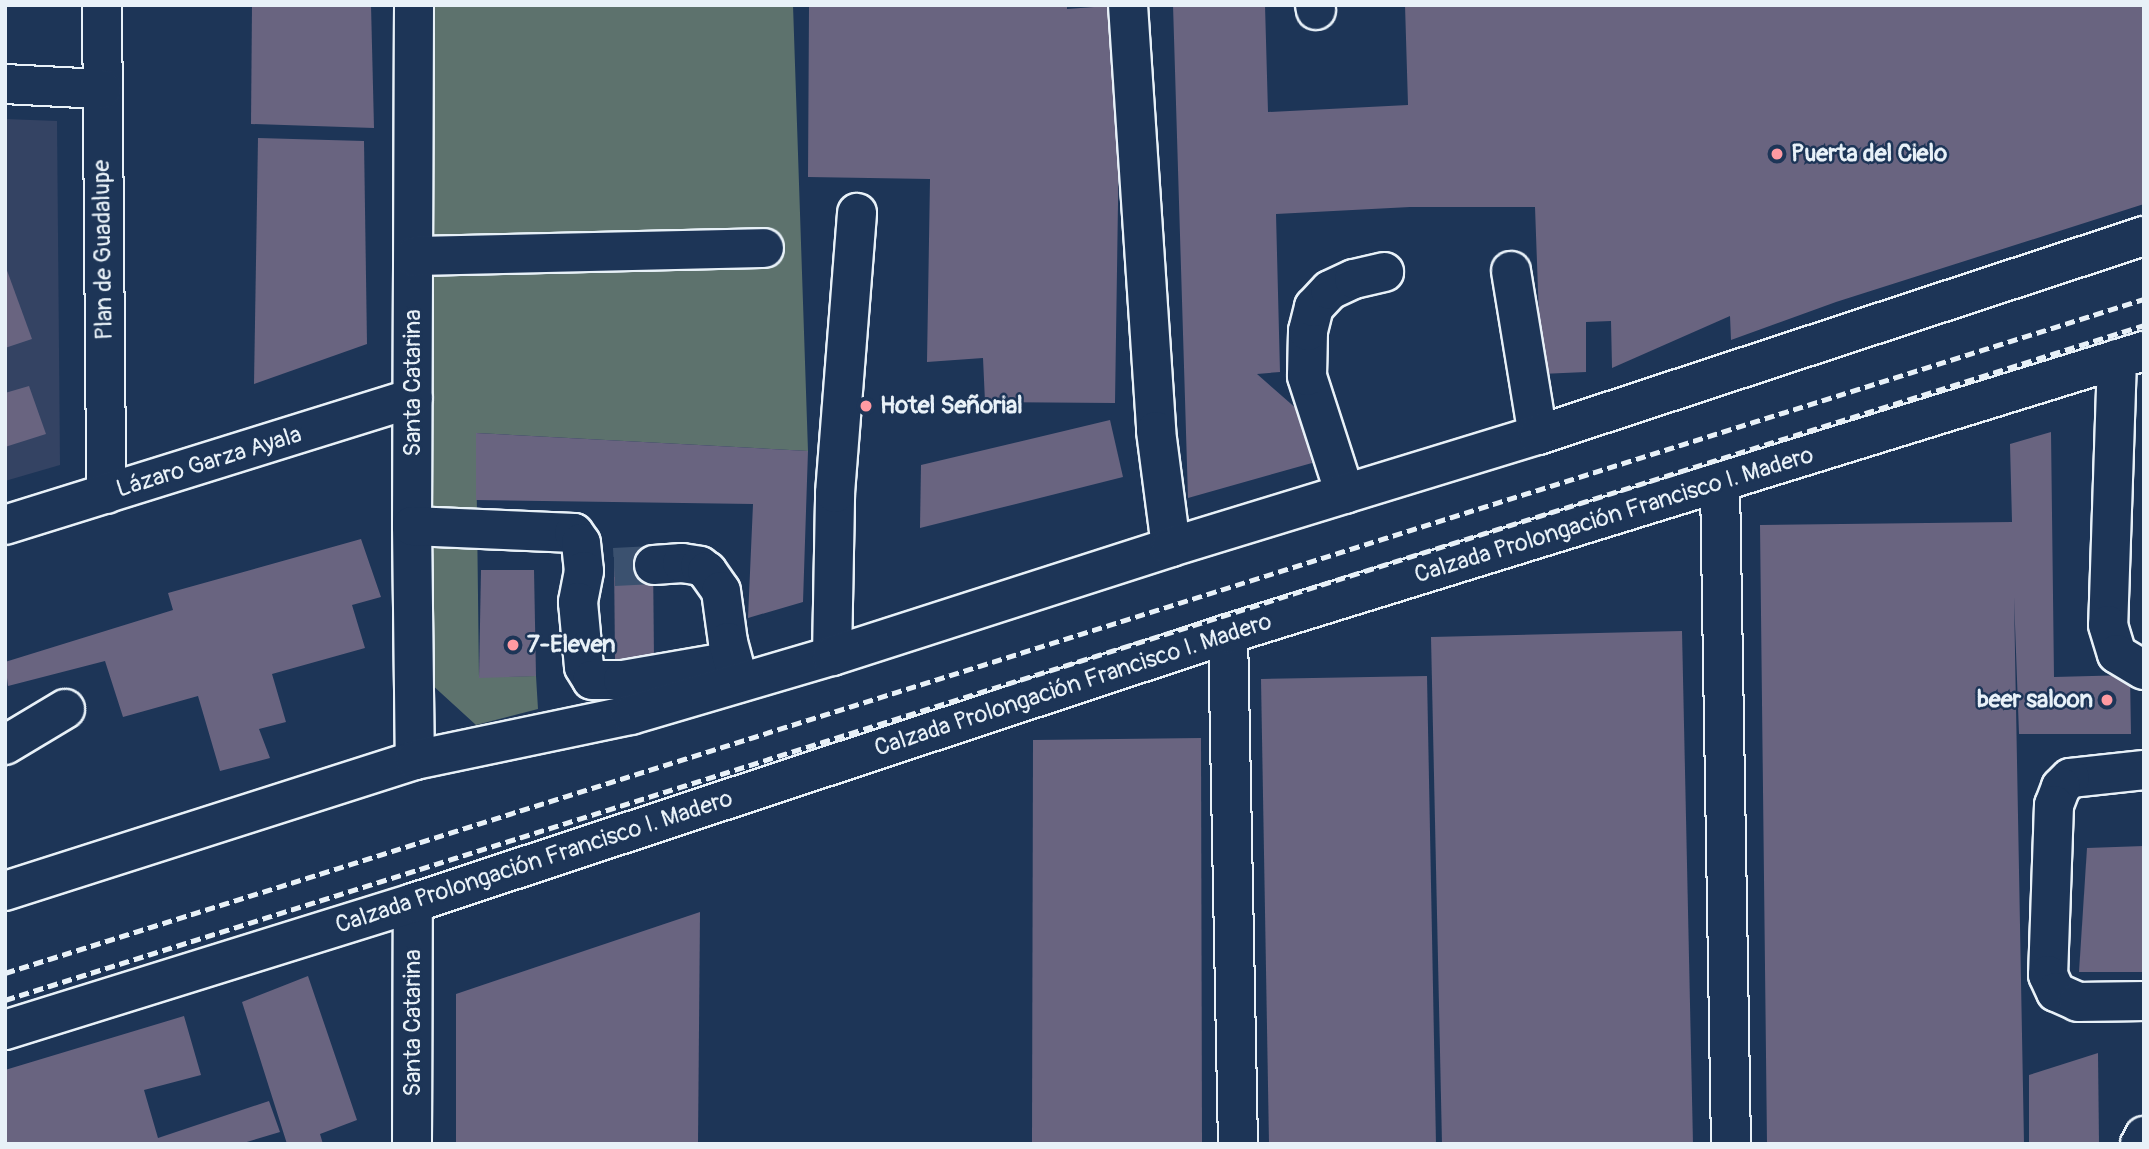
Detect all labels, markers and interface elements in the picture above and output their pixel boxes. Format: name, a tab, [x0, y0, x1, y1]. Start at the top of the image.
place label: Puerta del Cielo	[1791, 140, 1947, 168]
marker: Puerta del Cielo	[1769, 146, 1785, 162]
street label: Plan de Guadalupe	[87, 160, 119, 340]
street label: Santa Catarina	[399, 309, 427, 457]
place label: Hotel Señorial	[880, 392, 1023, 420]
marker: Hotel Señorial	[858, 398, 874, 414]
street label: Lázaro Garza Ayala	[113, 420, 305, 504]
street label: Calzada Prolongación Francisco I. Madero	[1411, 440, 1817, 590]
street label: Calzada Prolongación Francisco I. Madero	[871, 607, 1275, 763]
place label: 7-Eleven	[527, 631, 616, 659]
marker: 7-Eleven	[505, 637, 521, 653]
place label: beer saloon	[1977, 686, 2093, 714]
marker: beer saloon	[2099, 692, 2115, 708]
street label: Calzada Prolongación Francisco I. Madero	[332, 784, 736, 940]
street label: Santa Catarina	[399, 949, 427, 1097]

